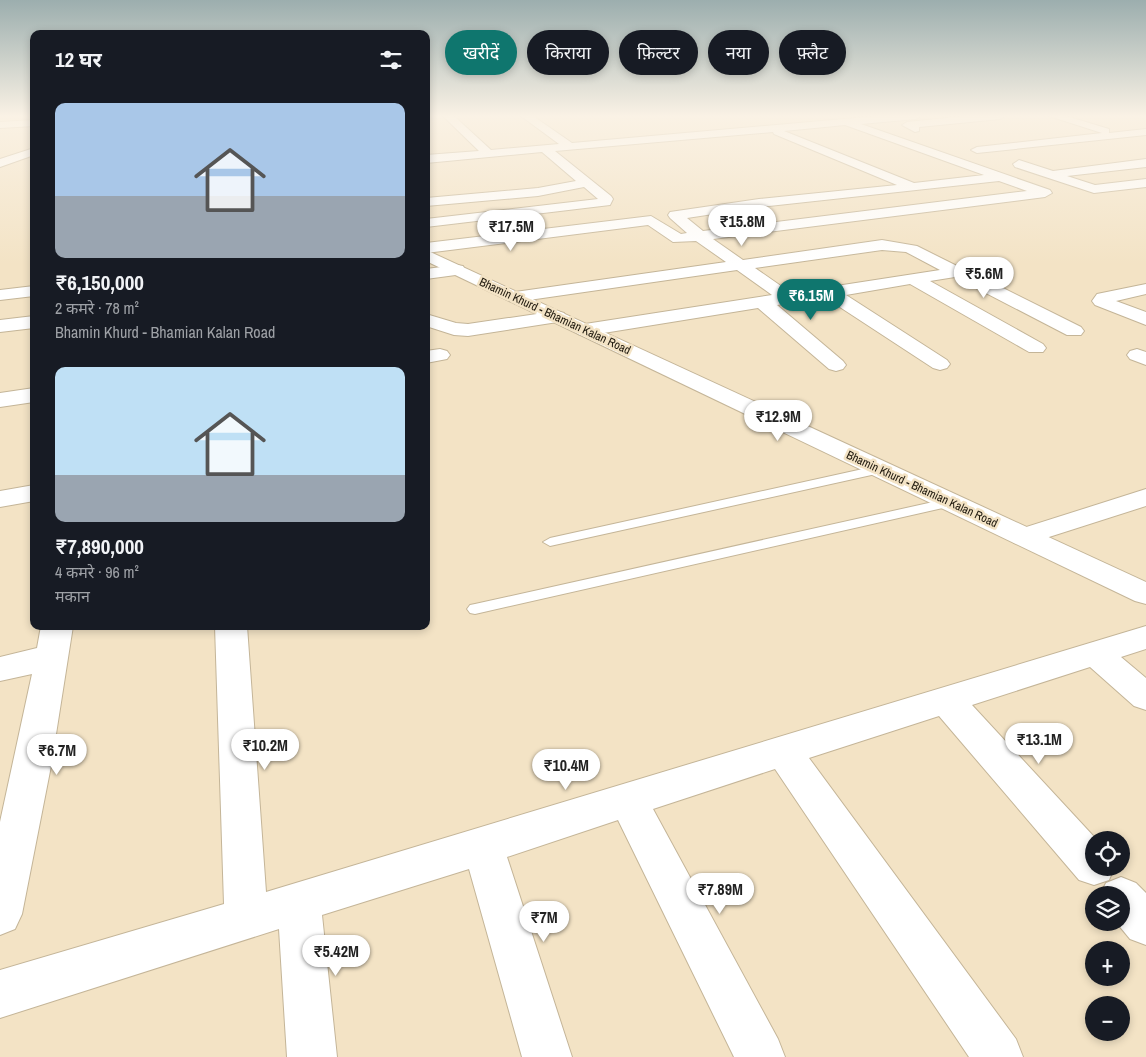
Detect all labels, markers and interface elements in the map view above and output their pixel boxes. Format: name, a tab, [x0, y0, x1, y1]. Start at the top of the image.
chip: खरीदें	[445, 30, 517, 75]
chip: किराया	[527, 30, 609, 75]
chip: फ़िल्टर	[619, 30, 698, 75]
chip: नया	[708, 30, 769, 75]
chip: फ़्लैट	[779, 30, 846, 75]
text: 12 घर	[55, 45, 102, 74]
icon: filters	[377, 46, 405, 74]
icon: home	[185, 135, 275, 225]
pin: ₹15.8M	[701, 204, 783, 247]
pin: ₹17.5M	[470, 210, 552, 252]
text: ₹15.8M	[719, 210, 765, 232]
text: ₹17.5M	[488, 215, 534, 237]
pin: ₹5.6M	[949, 256, 1019, 299]
text: ₹5.6M	[965, 262, 1003, 284]
text: ₹6,150,000	[55, 268, 144, 297]
street label: Bhamin Khurd - Bhamian Kalan Road	[477, 274, 633, 358]
pin: ₹6.15M	[770, 278, 852, 321]
text: ₹6.15M	[788, 284, 834, 306]
text: 2 कमरे · 78 m²	[55, 297, 139, 319]
text: Bhamin Khurd - Bhamian Kalan Road	[55, 321, 275, 343]
icon: home	[185, 399, 275, 489]
pin: ₹12.9M	[737, 400, 819, 442]
text: ₹12.9M	[755, 405, 801, 427]
street label: Bhamin Khurd - Bhamian Kalan Road	[844, 447, 1000, 531]
text: ₹7,890,000	[55, 532, 144, 561]
text: 4 कमरे · 96 m²	[55, 561, 139, 583]
text: मकान	[55, 585, 90, 607]
pin: ₹13.1M	[998, 722, 1080, 765]
pin: ₹10.2M	[224, 728, 306, 771]
text: ₹13.1M	[1016, 728, 1062, 750]
pin: ₹6.7M	[22, 734, 92, 776]
text: ₹10.2M	[242, 734, 288, 756]
text: ₹6.7M	[38, 739, 76, 761]
pin: ₹10.4M	[525, 748, 607, 791]
text: ₹10.4M	[543, 754, 589, 776]
map controls	[1085, 831, 1130, 1041]
button: locate	[1085, 831, 1130, 876]
pin: ₹7.89M	[679, 872, 761, 915]
text: ₹7.89M	[697, 878, 743, 900]
button: layers	[1085, 886, 1130, 931]
pin: ₹7M	[520, 900, 568, 943]
text: ₹7M	[530, 906, 558, 928]
pin: ₹5.42M	[295, 934, 377, 977]
text: ₹5.42M	[313, 940, 359, 962]
button: +	[1085, 941, 1130, 986]
button: −	[1085, 996, 1130, 1041]

